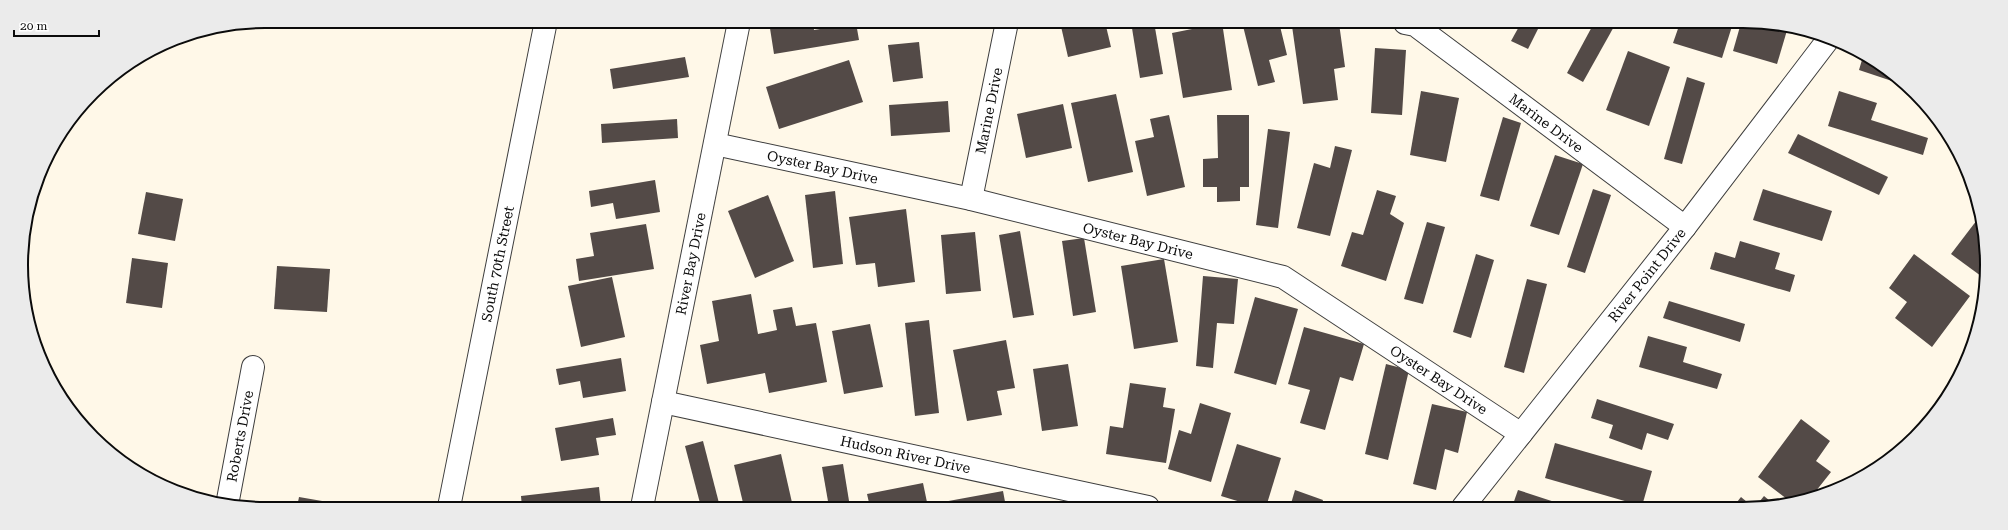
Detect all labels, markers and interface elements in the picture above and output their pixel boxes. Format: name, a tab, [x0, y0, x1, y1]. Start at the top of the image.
scale bar	[14, 12, 99, 38]
text: 20 m	[20, 19, 47, 33]
street label: Marine Drive	[972, 66, 1006, 155]
street label: Marine Drive	[1506, 90, 1586, 156]
street label: Oyster Bay Drive	[766, 147, 880, 187]
street label: South 70th Street	[478, 204, 517, 323]
street label: River Bay Drive	[673, 211, 709, 316]
street label: Oyster Bay Drive	[1081, 219, 1195, 262]
street label: River Point Drive	[1605, 225, 1689, 325]
street label: Oyster Bay Drive	[1387, 342, 1491, 418]
street label: Roberts Drive	[224, 389, 256, 483]
street label: Hudson River Drive	[839, 433, 972, 476]

